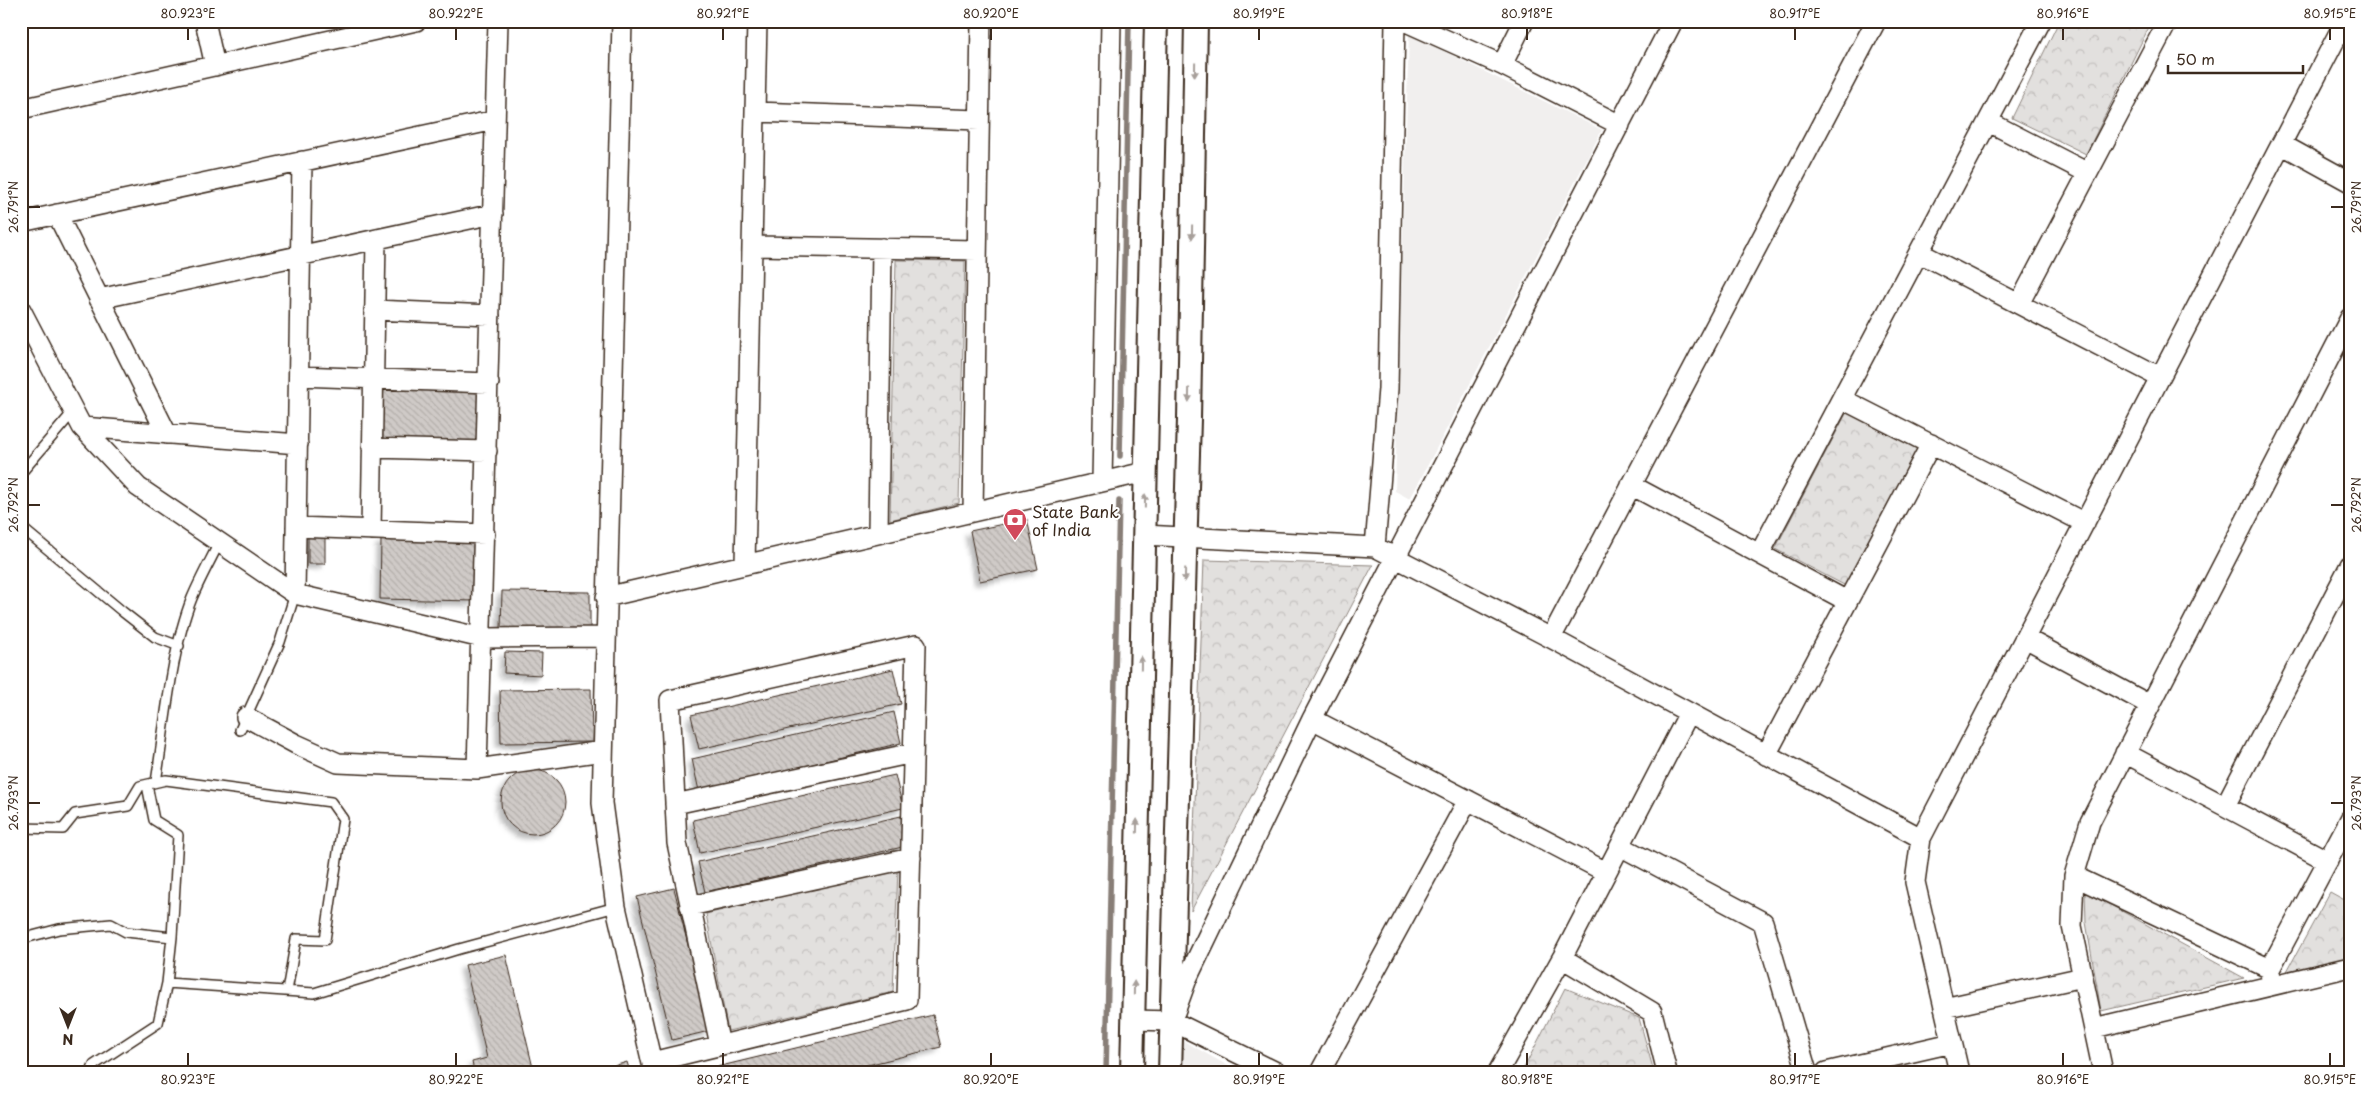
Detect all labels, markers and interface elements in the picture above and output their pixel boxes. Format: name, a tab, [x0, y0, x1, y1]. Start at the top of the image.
text: 80.923°E	[160, 4, 216, 22]
text: 80.922°E	[428, 4, 484, 22]
text: 80.921°E	[696, 4, 750, 22]
text: 80.920°E	[963, 4, 1019, 22]
text: 80.919°E	[1233, 4, 1285, 22]
text: 80.918°E	[1501, 4, 1553, 22]
text: 80.917°E	[1769, 4, 1821, 22]
text: 80.916°E	[2037, 4, 2089, 22]
text: 80.915°E	[2304, 4, 2356, 22]
scale bar	[2168, 42, 2304, 74]
text: 50 m	[2176, 47, 2215, 70]
one-way arrow	[1191, 62, 1199, 78]
text: 26.791°N	[4, 181, 22, 233]
text: 26.791°N	[2347, 181, 2365, 233]
one-way arrow	[1188, 225, 1196, 241]
one-way arrow	[1185, 387, 1193, 403]
text: 26.792°N	[4, 477, 22, 533]
text: 26.792°N	[2347, 477, 2365, 533]
one-way arrow	[1141, 492, 1149, 508]
place label: State Bank of India	[1032, 499, 1119, 541]
bank icon: State Bank of India	[1002, 507, 1028, 541]
one-way arrow	[1180, 567, 1188, 583]
one-way arrow	[1137, 655, 1145, 671]
text: 26.793°N	[4, 775, 22, 831]
text: 26.793°N	[2347, 775, 2365, 831]
one-way arrow	[1134, 817, 1142, 833]
one-way arrow	[1130, 980, 1138, 996]
north arrow	[42, 1000, 92, 1050]
text: N	[62, 1029, 74, 1050]
text: 80.923°E	[160, 1070, 216, 1088]
text: 80.922°E	[428, 1070, 484, 1088]
text: 80.921°E	[696, 1070, 750, 1088]
text: 80.920°E	[963, 1070, 1019, 1088]
text: 80.919°E	[1233, 1070, 1285, 1088]
text: 80.918°E	[1501, 1070, 1553, 1088]
text: 80.917°E	[1769, 1070, 1821, 1088]
text: 80.916°E	[2037, 1070, 2089, 1088]
text: 80.915°E	[2304, 1070, 2356, 1088]

